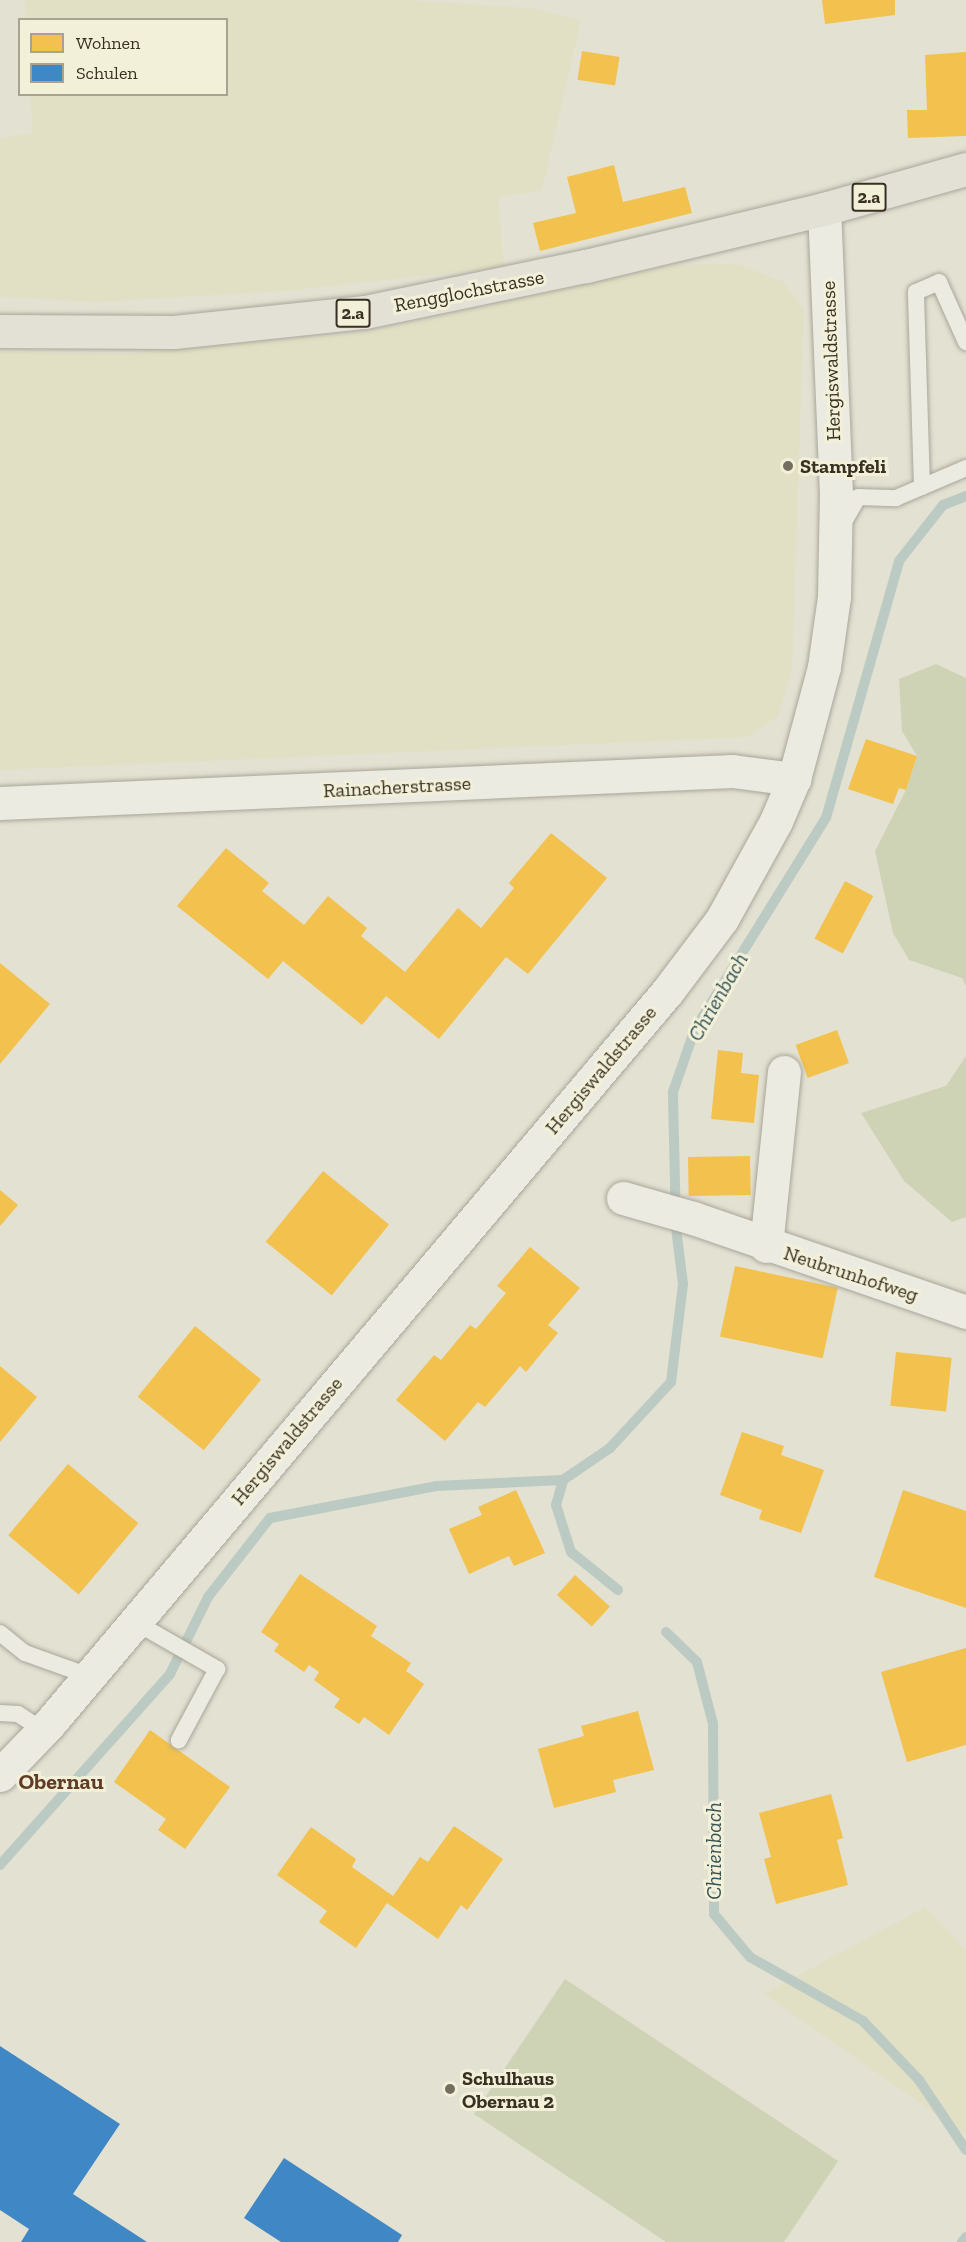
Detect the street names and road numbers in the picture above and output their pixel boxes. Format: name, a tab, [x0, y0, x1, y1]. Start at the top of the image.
road number: 2.a	[851, 182, 887, 212]
street label: Rengglochstrasse	[392, 265, 546, 317]
street label: Hergiswaldstrasse	[816, 281, 846, 441]
road number: 2.a	[335, 298, 371, 328]
street label: Rainacherstrasse	[322, 771, 472, 803]
street label: Hergiswaldstrasse	[540, 1001, 662, 1139]
street label: Neubrunhofweg	[781, 1241, 921, 1307]
street label: Hergiswaldstrasse	[226, 1372, 348, 1510]

